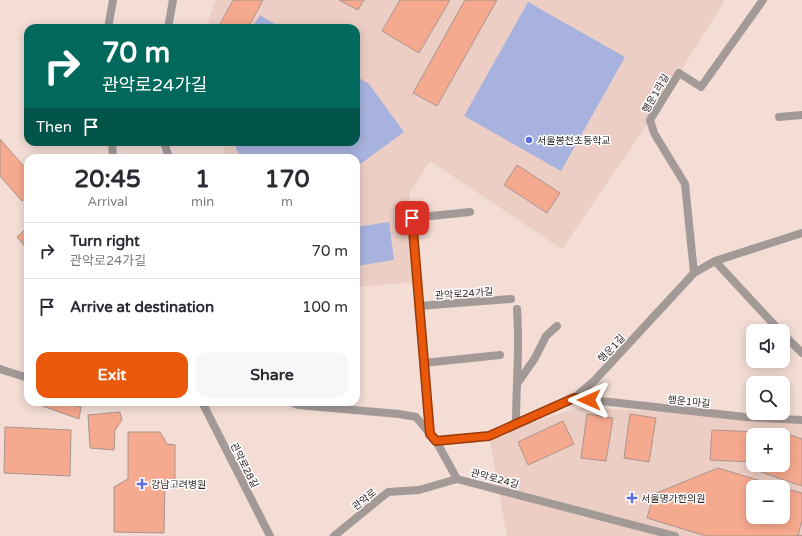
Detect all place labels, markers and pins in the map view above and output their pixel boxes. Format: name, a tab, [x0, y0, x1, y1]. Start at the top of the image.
marker: 서울봉천초등학교	[524, 135, 534, 145]
place label: 서울봉천초등학교	[537, 135, 611, 147]
pin	[395, 201, 429, 235]
marker: 강남고려병원	[136, 478, 148, 490]
place label: 강남고려병원	[151, 479, 206, 491]
marker: 서울명가한의원	[626, 492, 638, 504]
place label: 서울명가한의원	[641, 493, 705, 505]

